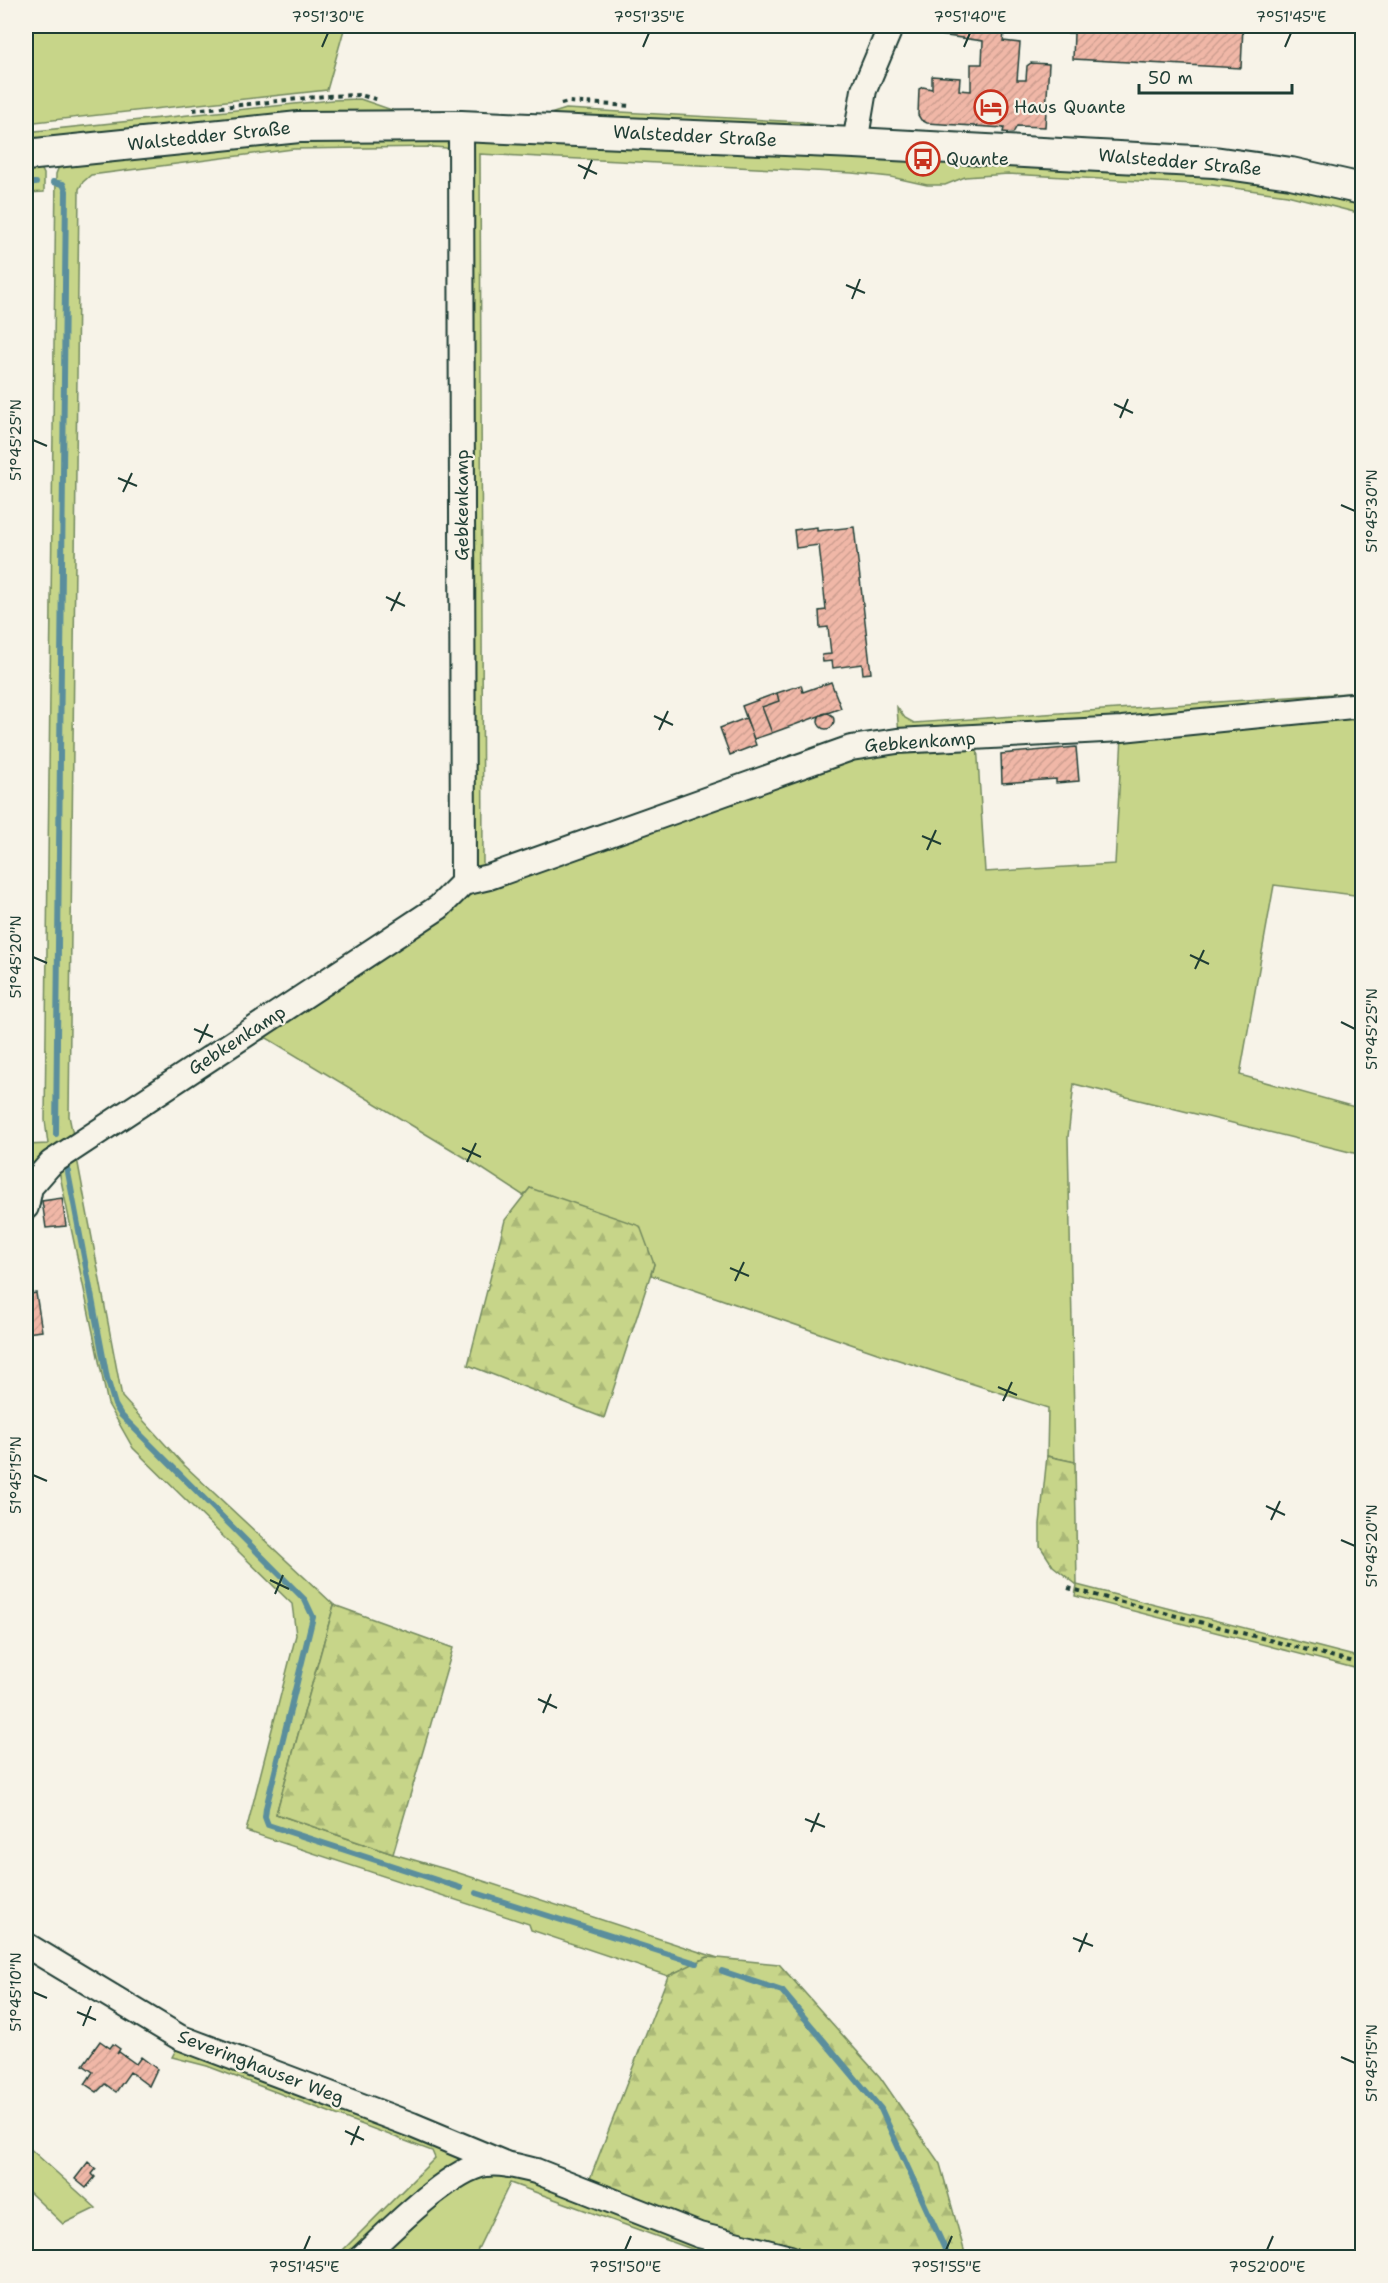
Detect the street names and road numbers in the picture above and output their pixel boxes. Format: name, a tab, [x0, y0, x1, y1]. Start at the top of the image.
street label: Walstedder Straße	[126, 115, 292, 157]
street label: Walstedder Straße	[612, 120, 778, 152]
street label: Walstedder Straße	[1097, 143, 1263, 181]
street label: Gebkenkamp	[450, 449, 474, 561]
street label: Gebkenkamp	[864, 726, 976, 758]
street label: Gebkenkamp	[184, 1000, 290, 1080]
street label: Severinghauser Weg	[174, 2024, 348, 2110]

